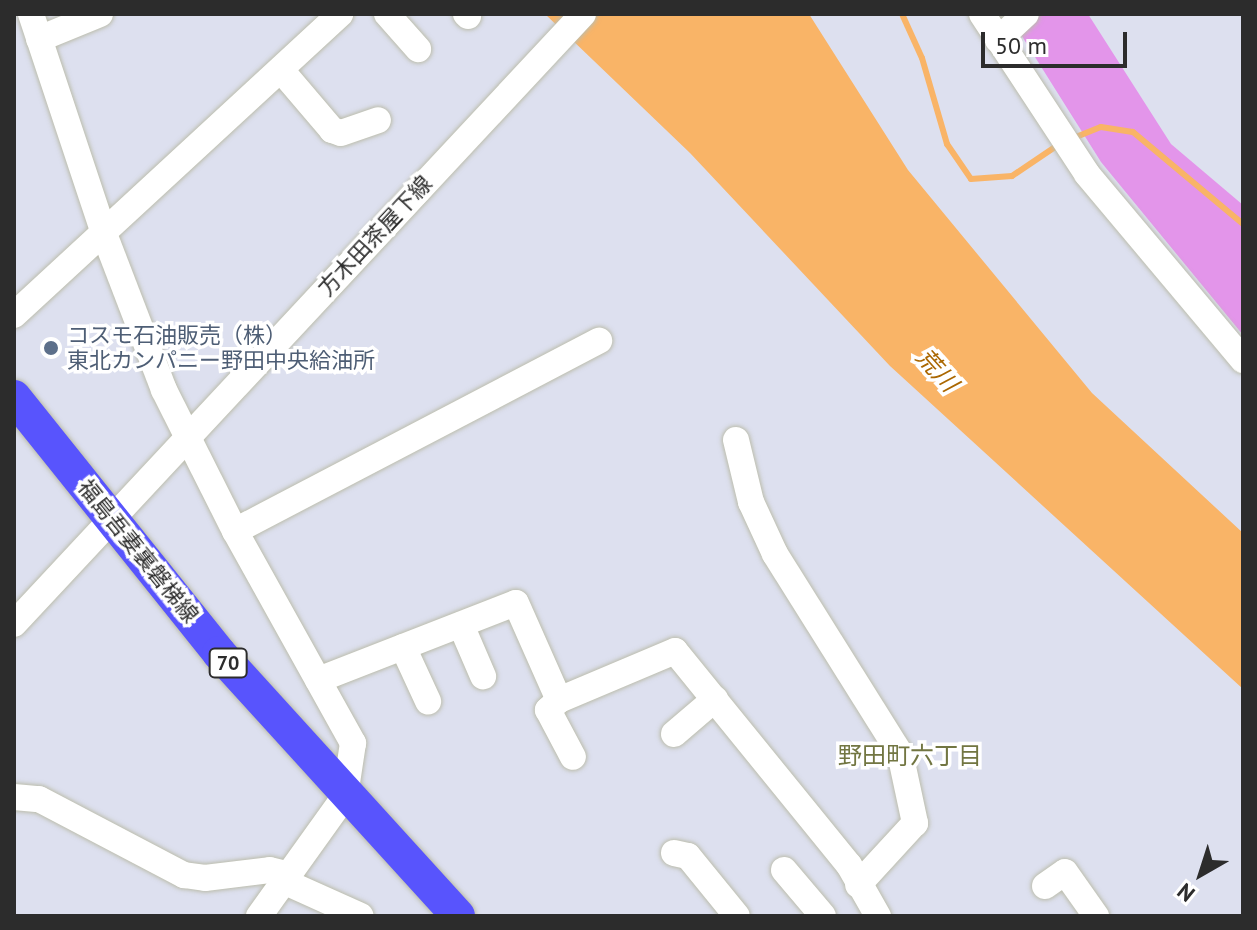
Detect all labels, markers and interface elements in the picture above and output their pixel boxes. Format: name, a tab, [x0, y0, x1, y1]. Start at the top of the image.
scale bar	[985, 16, 1131, 66]
text: 50 m	[995, 30, 1047, 61]
street label: 方木田茶屋下線	[313, 171, 437, 301]
place label: コスモ石油販売（株） 東北カンパニー野田中央給油所	[67, 322, 375, 374]
marker: コスモ石油販売（株） 東北カンパニー野田中央給油所	[42, 339, 60, 357]
water label: 荒川	[910, 343, 964, 397]
street label: 福島吾妻裏磐梯線	[72, 474, 204, 628]
road number: 70	[208, 647, 248, 679]
district label: 野田町六丁目	[838, 742, 982, 770]
north arrow	[1161, 834, 1241, 914]
text: N	[1171, 877, 1200, 908]

